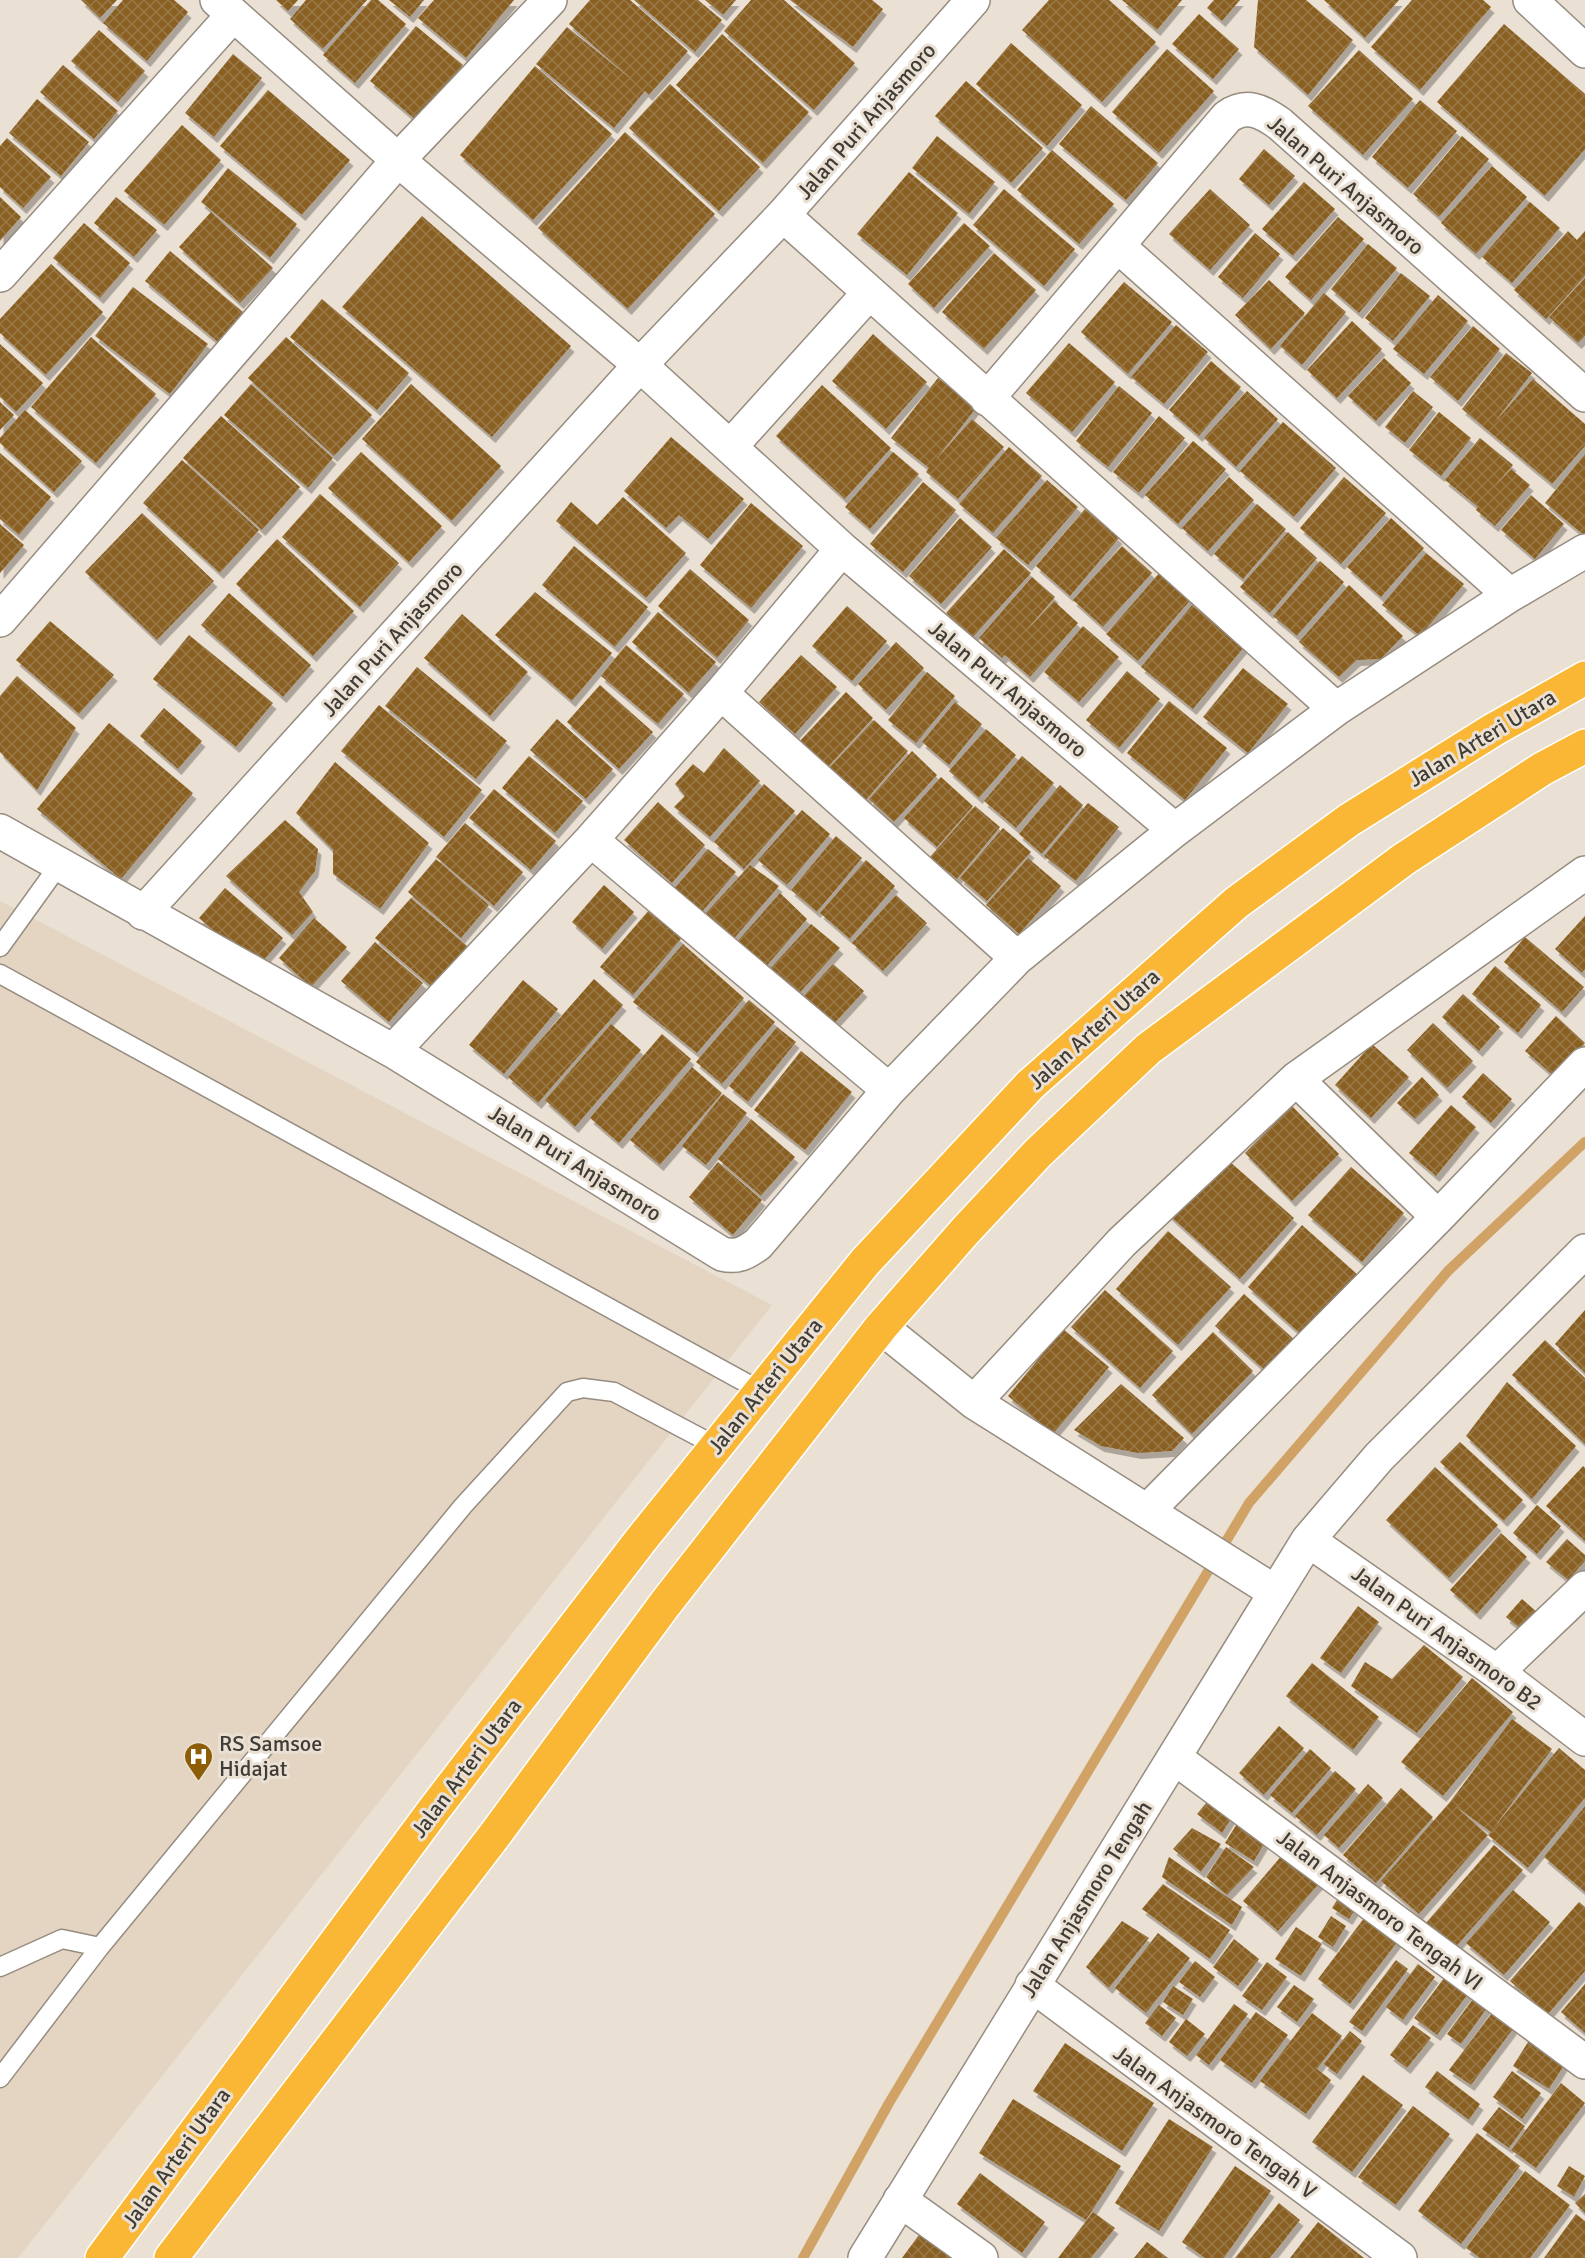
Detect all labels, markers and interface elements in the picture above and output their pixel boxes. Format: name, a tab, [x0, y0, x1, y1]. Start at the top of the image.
street label: Jalan Puri Anjasmoro	[791, 37, 941, 205]
street label: Jalan Puri Anjasmoro	[1262, 110, 1430, 260]
street label: Jalan Puri Anjasmoro	[315, 556, 469, 722]
street label: Jalan Puri Anjasmoro	[923, 615, 1093, 763]
street label: Jalan Arteri Utara	[1403, 683, 1561, 793]
street label: Jalan Arteri Utara	[1023, 963, 1165, 1095]
street label: Jalan Puri Anjasmoro	[484, 1099, 666, 1227]
street label: Jalan Arteri Utara	[702, 1312, 828, 1460]
street label: Jalan Puri Anjasmoro B2	[1346, 1560, 1548, 1716]
street label: Jalan Arteri Utara	[405, 1693, 527, 1843]
place label: RS Samsoe Hidajat	[219, 1730, 322, 1782]
hospital icon: RS Samsoe Hidajat	[182, 1740, 214, 1782]
street label: Jalan Anjasmoro Tengah	[1014, 1796, 1158, 2002]
street label: Jalan Anjasmoro Tengah VI	[1272, 1824, 1488, 1996]
street label: Jalan Anjasmoro Tengah V	[1108, 2039, 1322, 2205]
street label: Jalan Arteri Utara	[116, 2082, 236, 2234]

